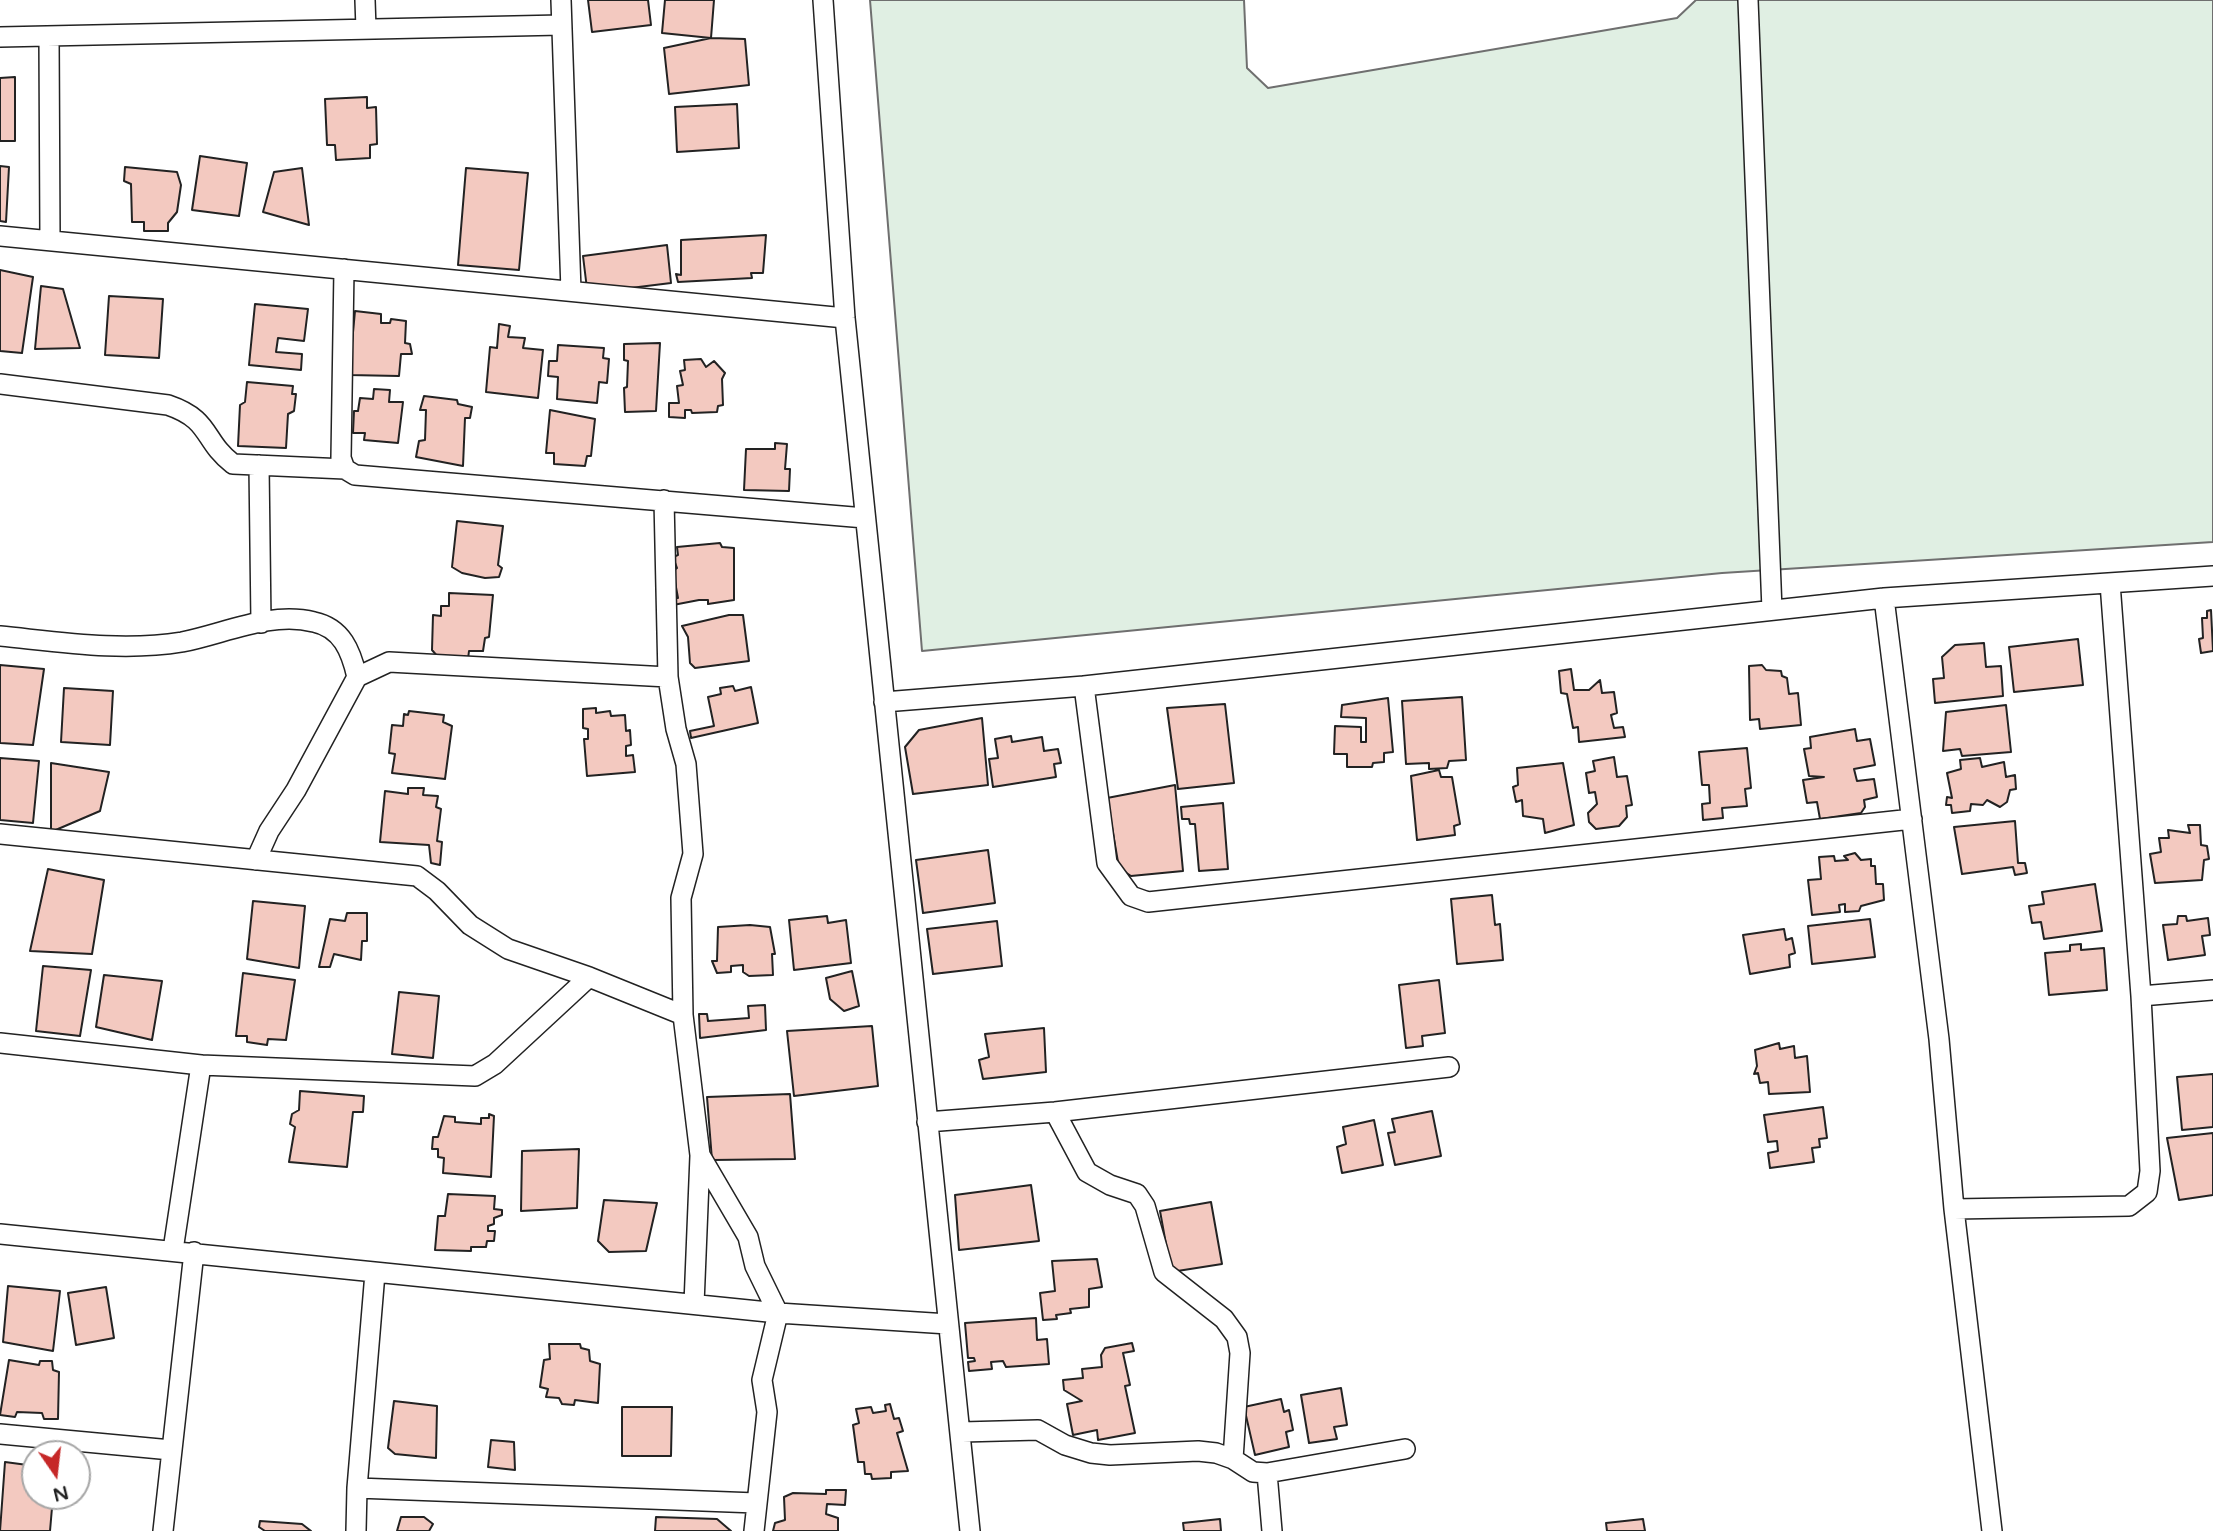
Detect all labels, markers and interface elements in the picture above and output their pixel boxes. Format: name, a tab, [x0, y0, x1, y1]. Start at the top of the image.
north arrow	[21, 1440, 91, 1510]
text: N	[51, 1481, 71, 1506]

